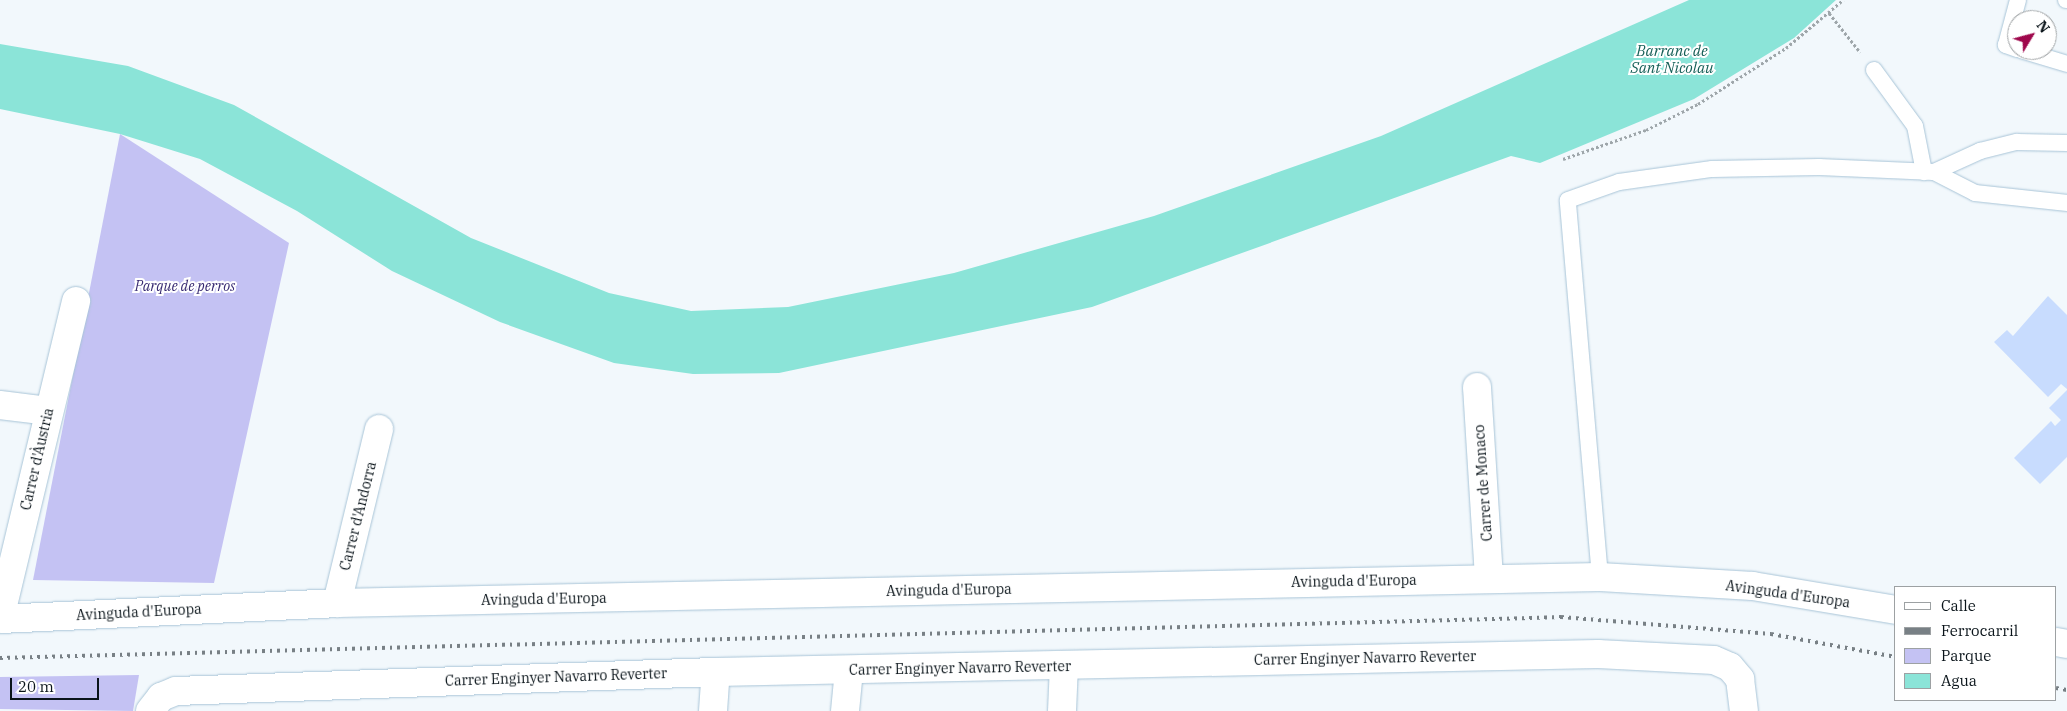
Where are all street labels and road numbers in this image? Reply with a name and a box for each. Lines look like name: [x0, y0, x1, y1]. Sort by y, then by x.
street label: Carrer d'Àustria: [17, 406, 57, 512]
street label: Carrer de Monaco: [1471, 424, 1495, 542]
street label: Carrer d'Andorra: [336, 460, 380, 572]
street label: Avinguda d'Europa: [1291, 572, 1417, 590]
street label: Avinguda d'Europa: [1725, 577, 1851, 611]
street label: Avinguda d'Europa: [886, 581, 1012, 599]
street label: Avinguda d'Europa: [481, 590, 607, 608]
street label: Avinguda d'Europa: [76, 600, 202, 624]
street label: Carrer Enginyer Navarro Reverter: [1254, 648, 1476, 668]
street label: Carrer Enginyer Navarro Reverter: [849, 658, 1071, 678]
street label: Carrer Enginyer Navarro Reverter: [445, 665, 667, 689]

